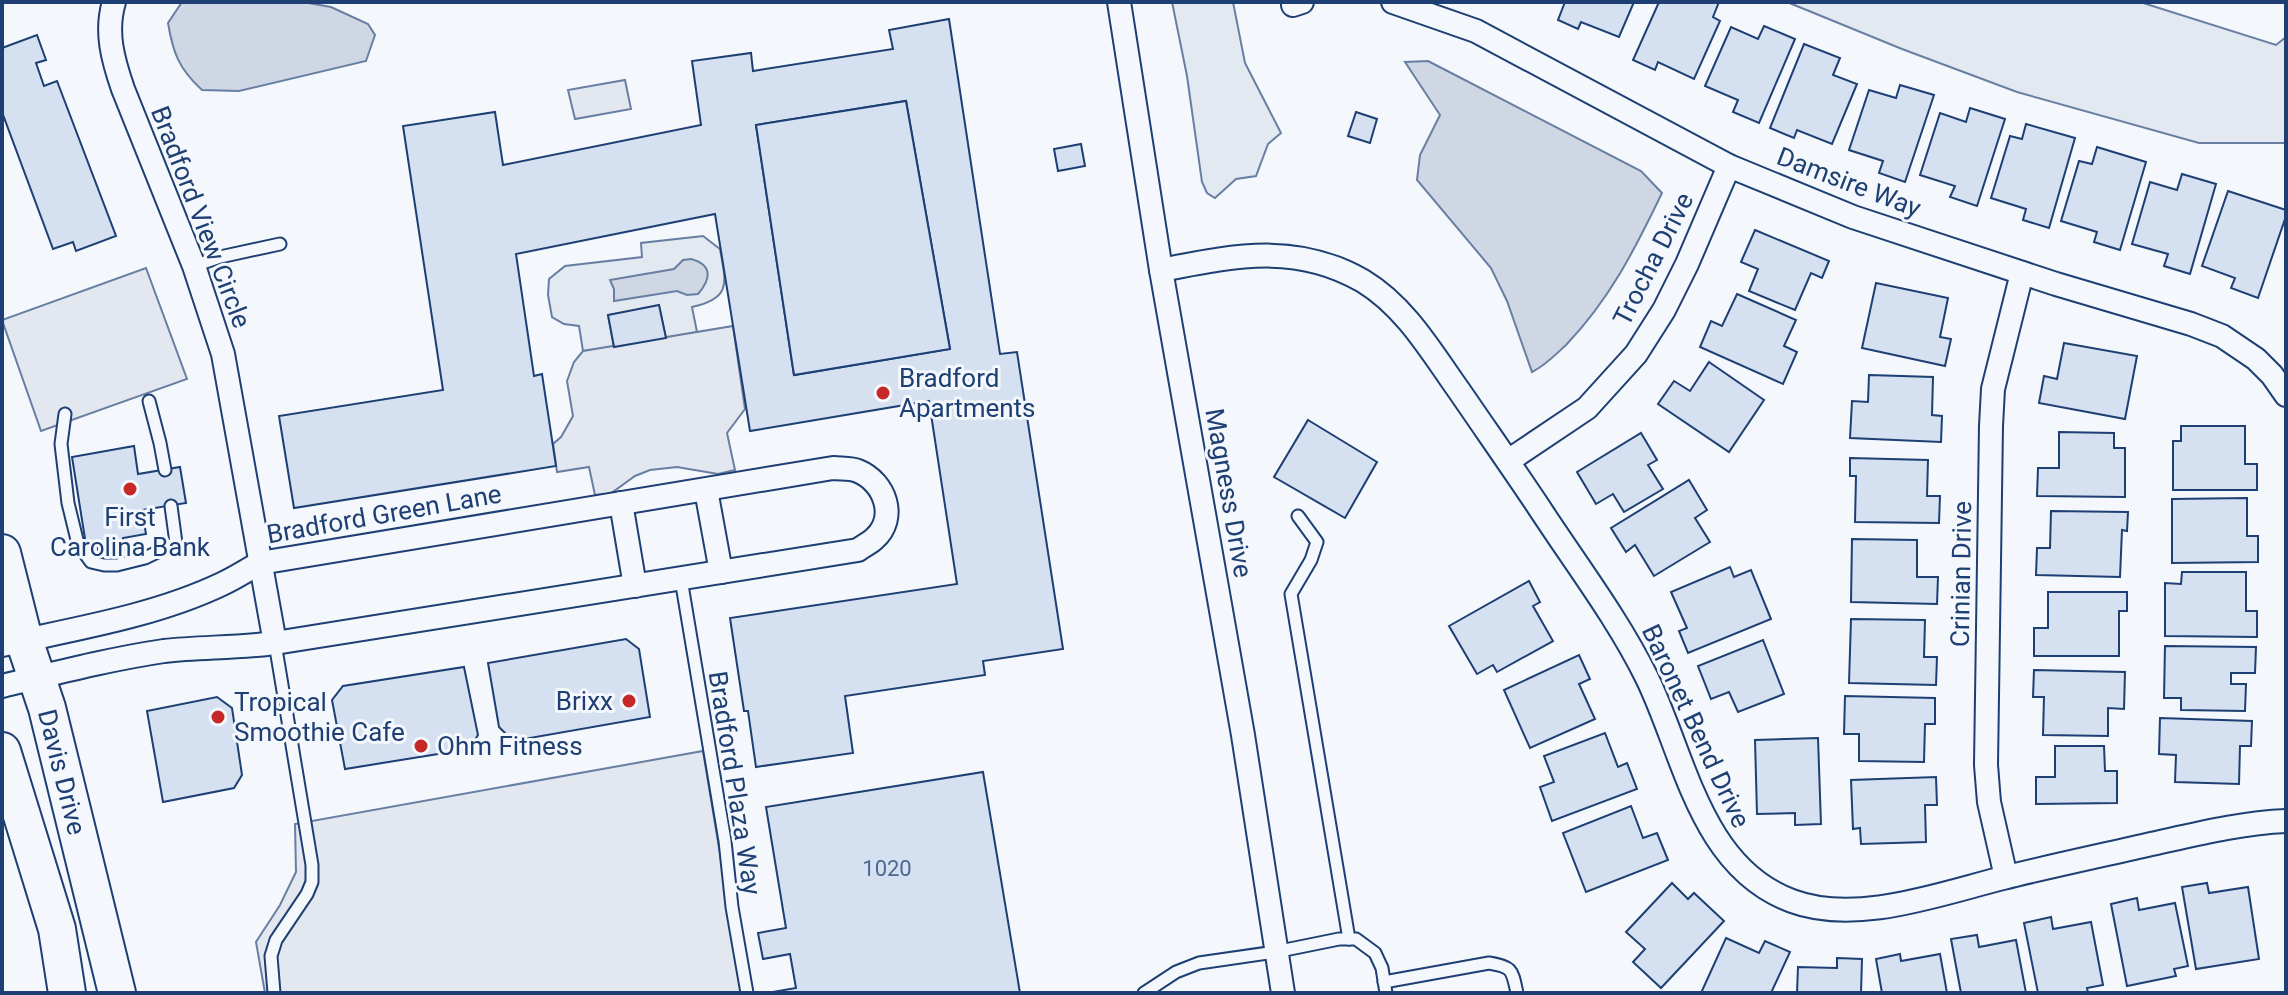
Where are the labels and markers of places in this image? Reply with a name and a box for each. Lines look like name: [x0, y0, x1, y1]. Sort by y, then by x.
place label: Bradford Apartments: [899, 363, 1036, 423]
marker: Bradford Apartments: [874, 384, 892, 402]
marker: First Carolina Bank: [121, 480, 139, 498]
place label: First Carolina Bank: [50, 502, 211, 562]
place label: Brixx: [556, 686, 613, 716]
place label: Tropical Smoothie Cafe: [234, 687, 405, 747]
marker: Brixx: [620, 692, 638, 710]
marker: Tropical Smoothie Cafe: [209, 708, 227, 726]
place label: Ohm Fitness: [437, 731, 583, 761]
marker: Ohm Fitness: [412, 737, 430, 755]

